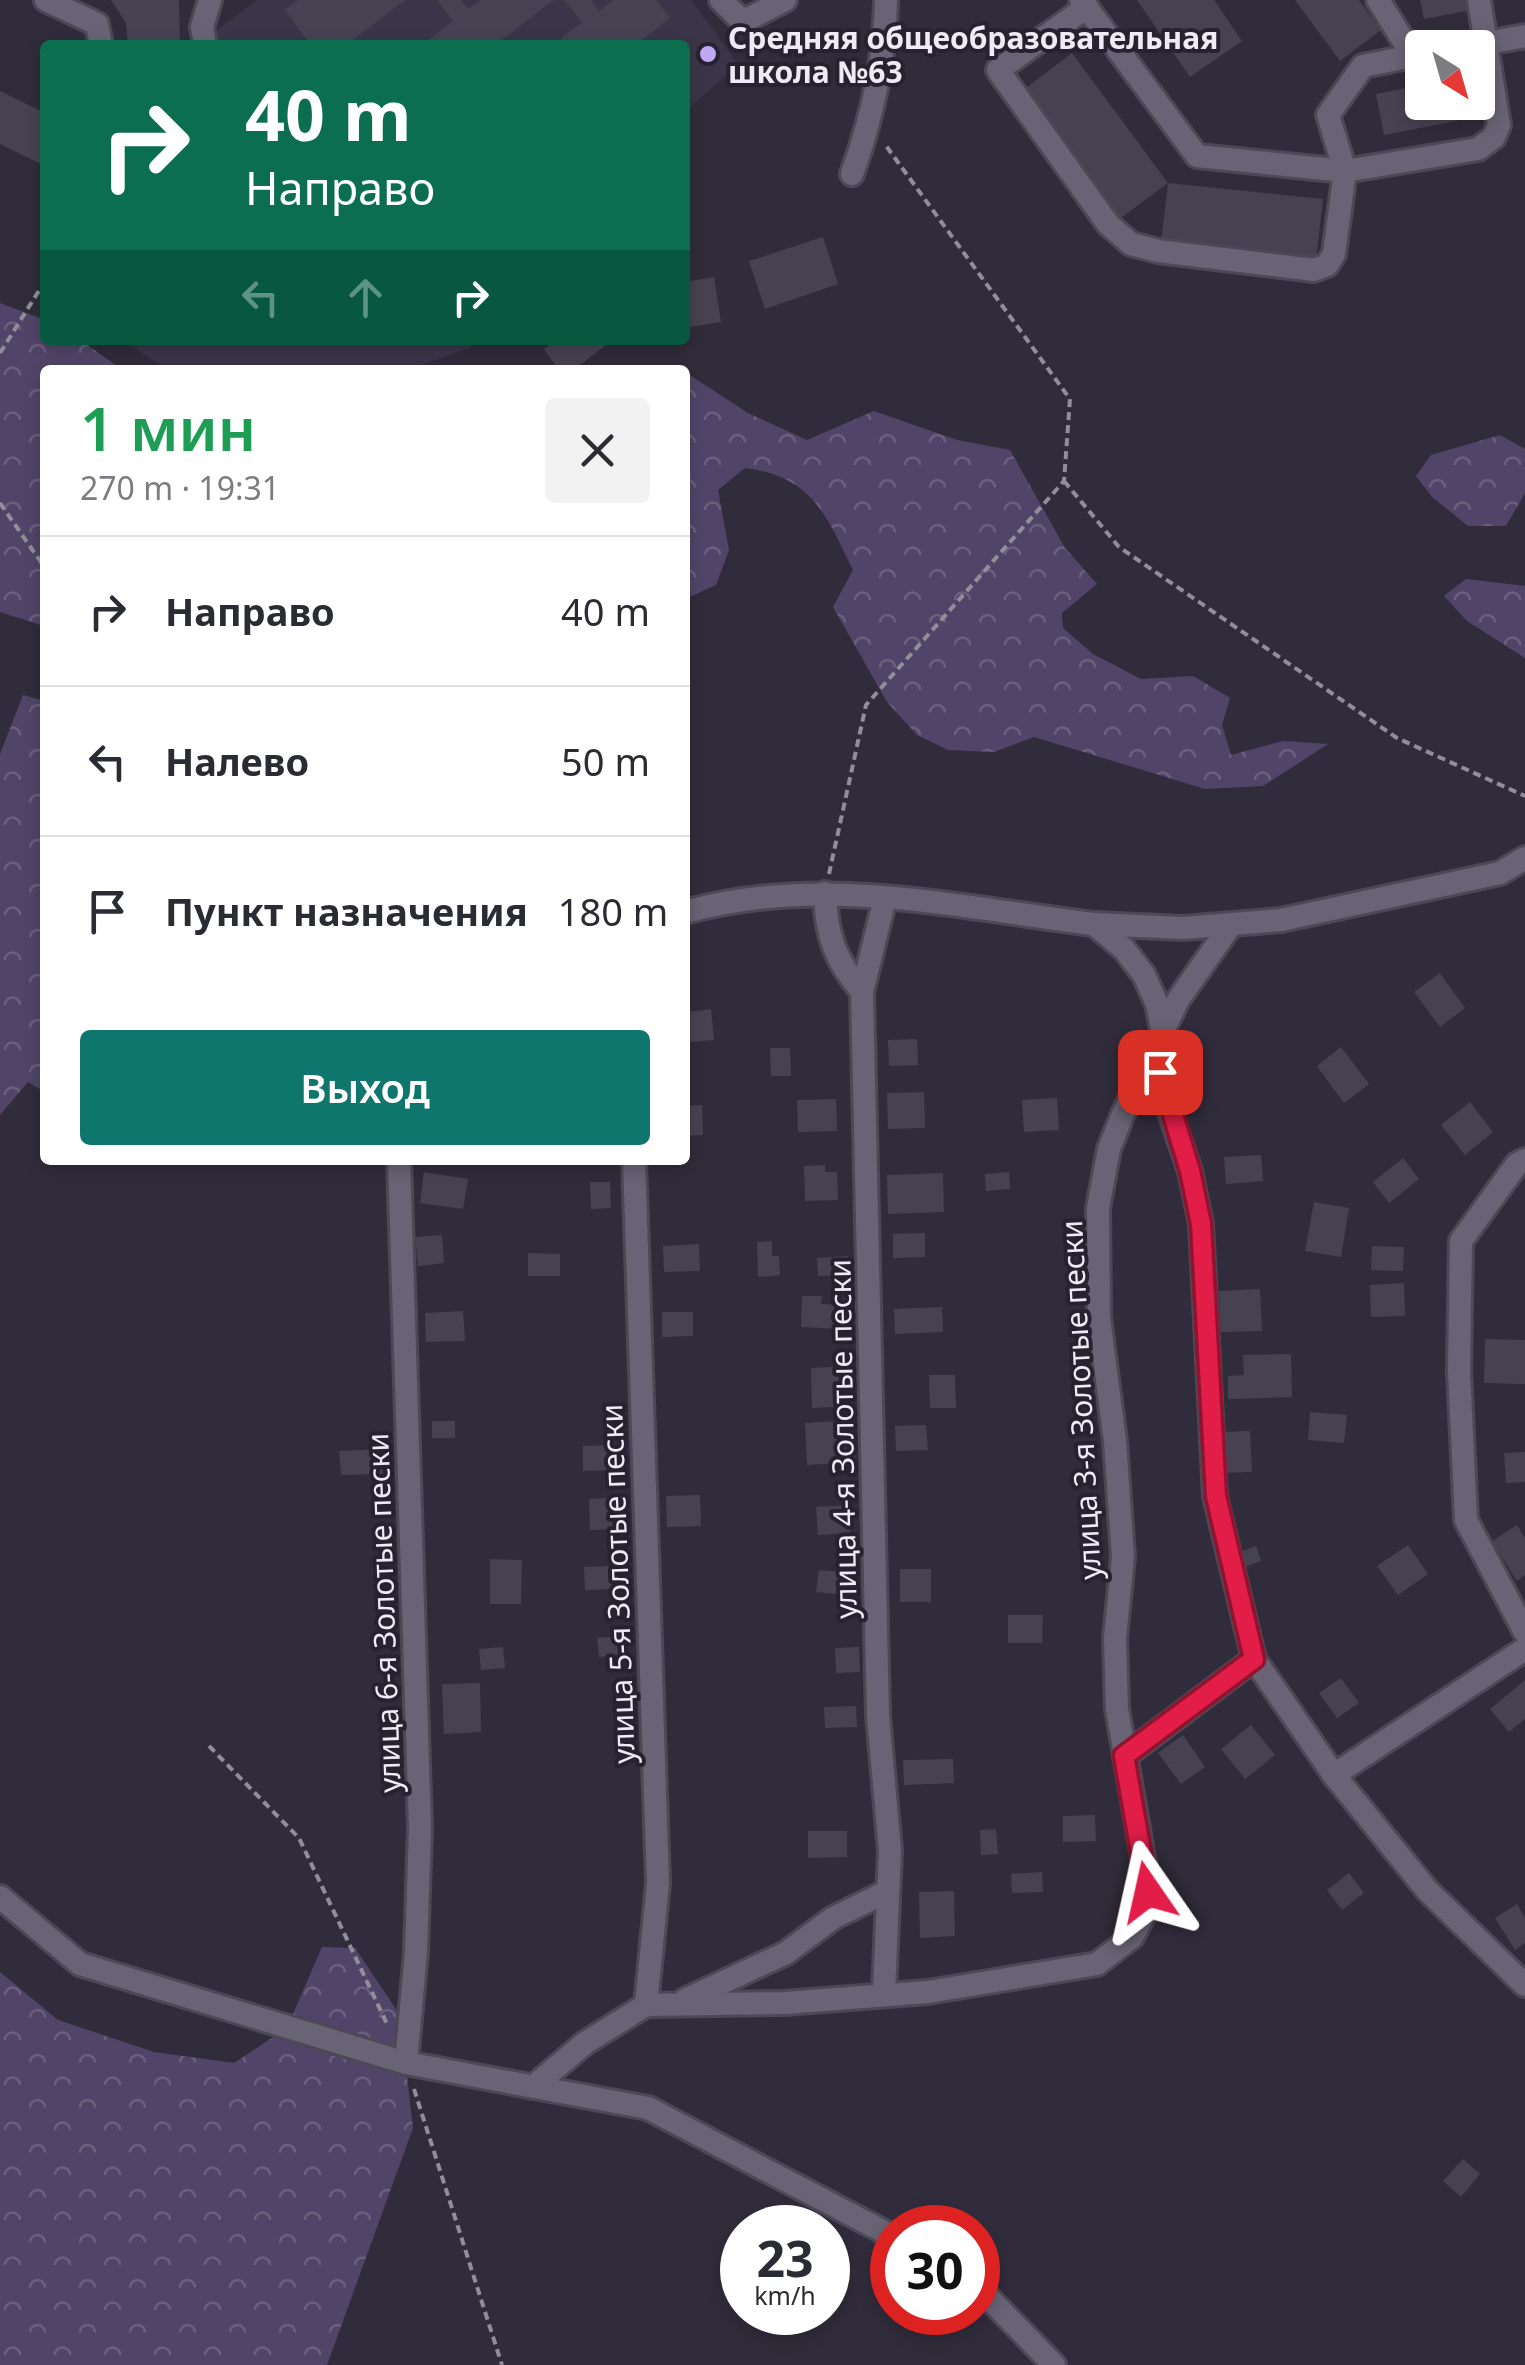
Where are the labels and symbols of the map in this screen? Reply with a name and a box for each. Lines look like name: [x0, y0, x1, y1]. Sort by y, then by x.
place label: Средняя общеобразовательная школа №63: [728, 17, 1218, 92]
north arrow: [1405, 30, 1495, 120]
marker: Средняя общеобразовательная школа №63: [697, 43, 719, 65]
pin: [1118, 1030, 1203, 1115]
street label: улица 3-я Золотые пески: [1050, 1219, 1110, 1581]
street label: улица 4-я Золотые пески: [818, 1259, 866, 1619]
street label: улица 5-я Золотые пески: [590, 1403, 644, 1765]
street label: улица 6-я Золотые пески: [356, 1432, 410, 1794]
position arrow: [1096, 1840, 1200, 1944]
speed limit sign: 30: [870, 2205, 1000, 2335]

